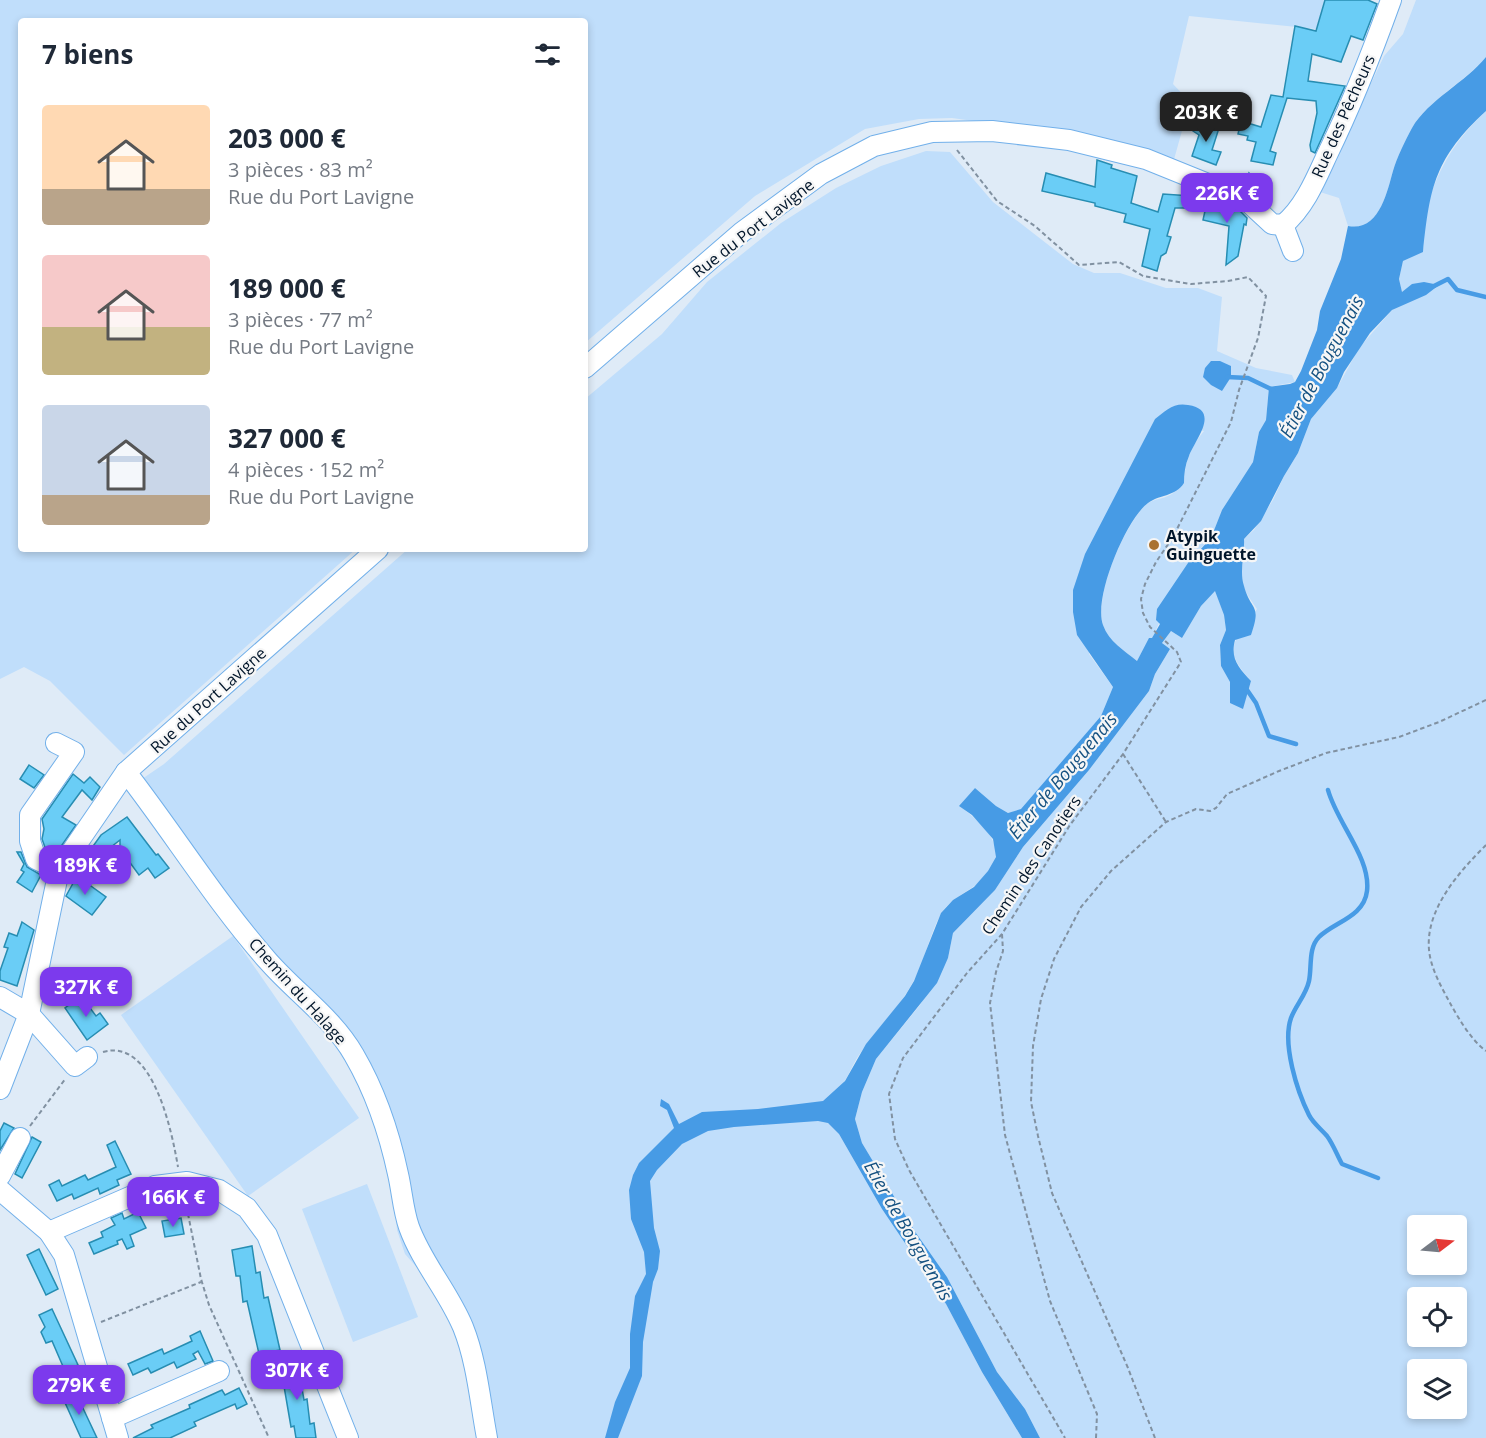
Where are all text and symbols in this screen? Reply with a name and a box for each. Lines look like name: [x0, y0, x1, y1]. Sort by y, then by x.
text: 7 biens: [42, 36, 133, 72]
icon: filters: [531, 38, 564, 71]
street label: Rue des Pêcheurs: [1306, 51, 1380, 181]
pin: 203K €: [1157, 92, 1255, 143]
text: 203K €: [1174, 98, 1238, 125]
text: 203 000 €: [228, 120, 346, 156]
icon: home: [90, 129, 162, 201]
text: 3 pièces · 83 m²: [228, 156, 373, 183]
street label: Rue du Port Lavigne: [688, 173, 818, 283]
pin: 226K €: [1178, 173, 1276, 224]
text: 226K €: [1195, 179, 1259, 206]
text: Rue du Port Lavigne: [228, 183, 414, 210]
text: 189 000 €: [228, 270, 346, 306]
icon: home: [90, 279, 162, 351]
water label: Étier de Bouguenais: [1274, 291, 1369, 442]
text: 3 pièces · 77 m²: [228, 306, 373, 333]
text: Rue du Port Lavigne: [228, 333, 414, 360]
text: 327 000 €: [228, 420, 346, 456]
icon: home: [90, 429, 162, 501]
text: 4 pièces · 152 m²: [228, 456, 384, 483]
text: Rue du Port Lavigne: [228, 483, 414, 510]
place label: Atypik Guinguette: [1166, 525, 1256, 565]
marker: Atypik Guinguette: [1147, 538, 1161, 552]
street label: Rue du Port Lavigne: [145, 642, 271, 758]
water label: Étier de Bouguenais: [1002, 707, 1122, 843]
street label: Chemin des Canotiers: [976, 791, 1086, 939]
pin: 189K €: [36, 845, 134, 896]
text: 189K €: [53, 851, 117, 878]
street label: Chemin du Halage: [244, 933, 352, 1049]
pin: 327K €: [37, 967, 135, 1018]
text: 327K €: [54, 973, 118, 1000]
water label: Étier de Bouguenais: [859, 1156, 959, 1305]
pin: 166K €: [124, 1177, 222, 1228]
text: 166K €: [141, 1183, 205, 1210]
north arrow: [1407, 1215, 1467, 1275]
map controls: [1407, 1215, 1467, 1419]
button: locate: [1407, 1287, 1467, 1347]
pin: 307K €: [248, 1350, 346, 1401]
text: 307K €: [265, 1356, 329, 1383]
button: layers: [1407, 1359, 1467, 1419]
pin: 279K €: [30, 1365, 128, 1416]
text: 279K €: [47, 1371, 111, 1398]

